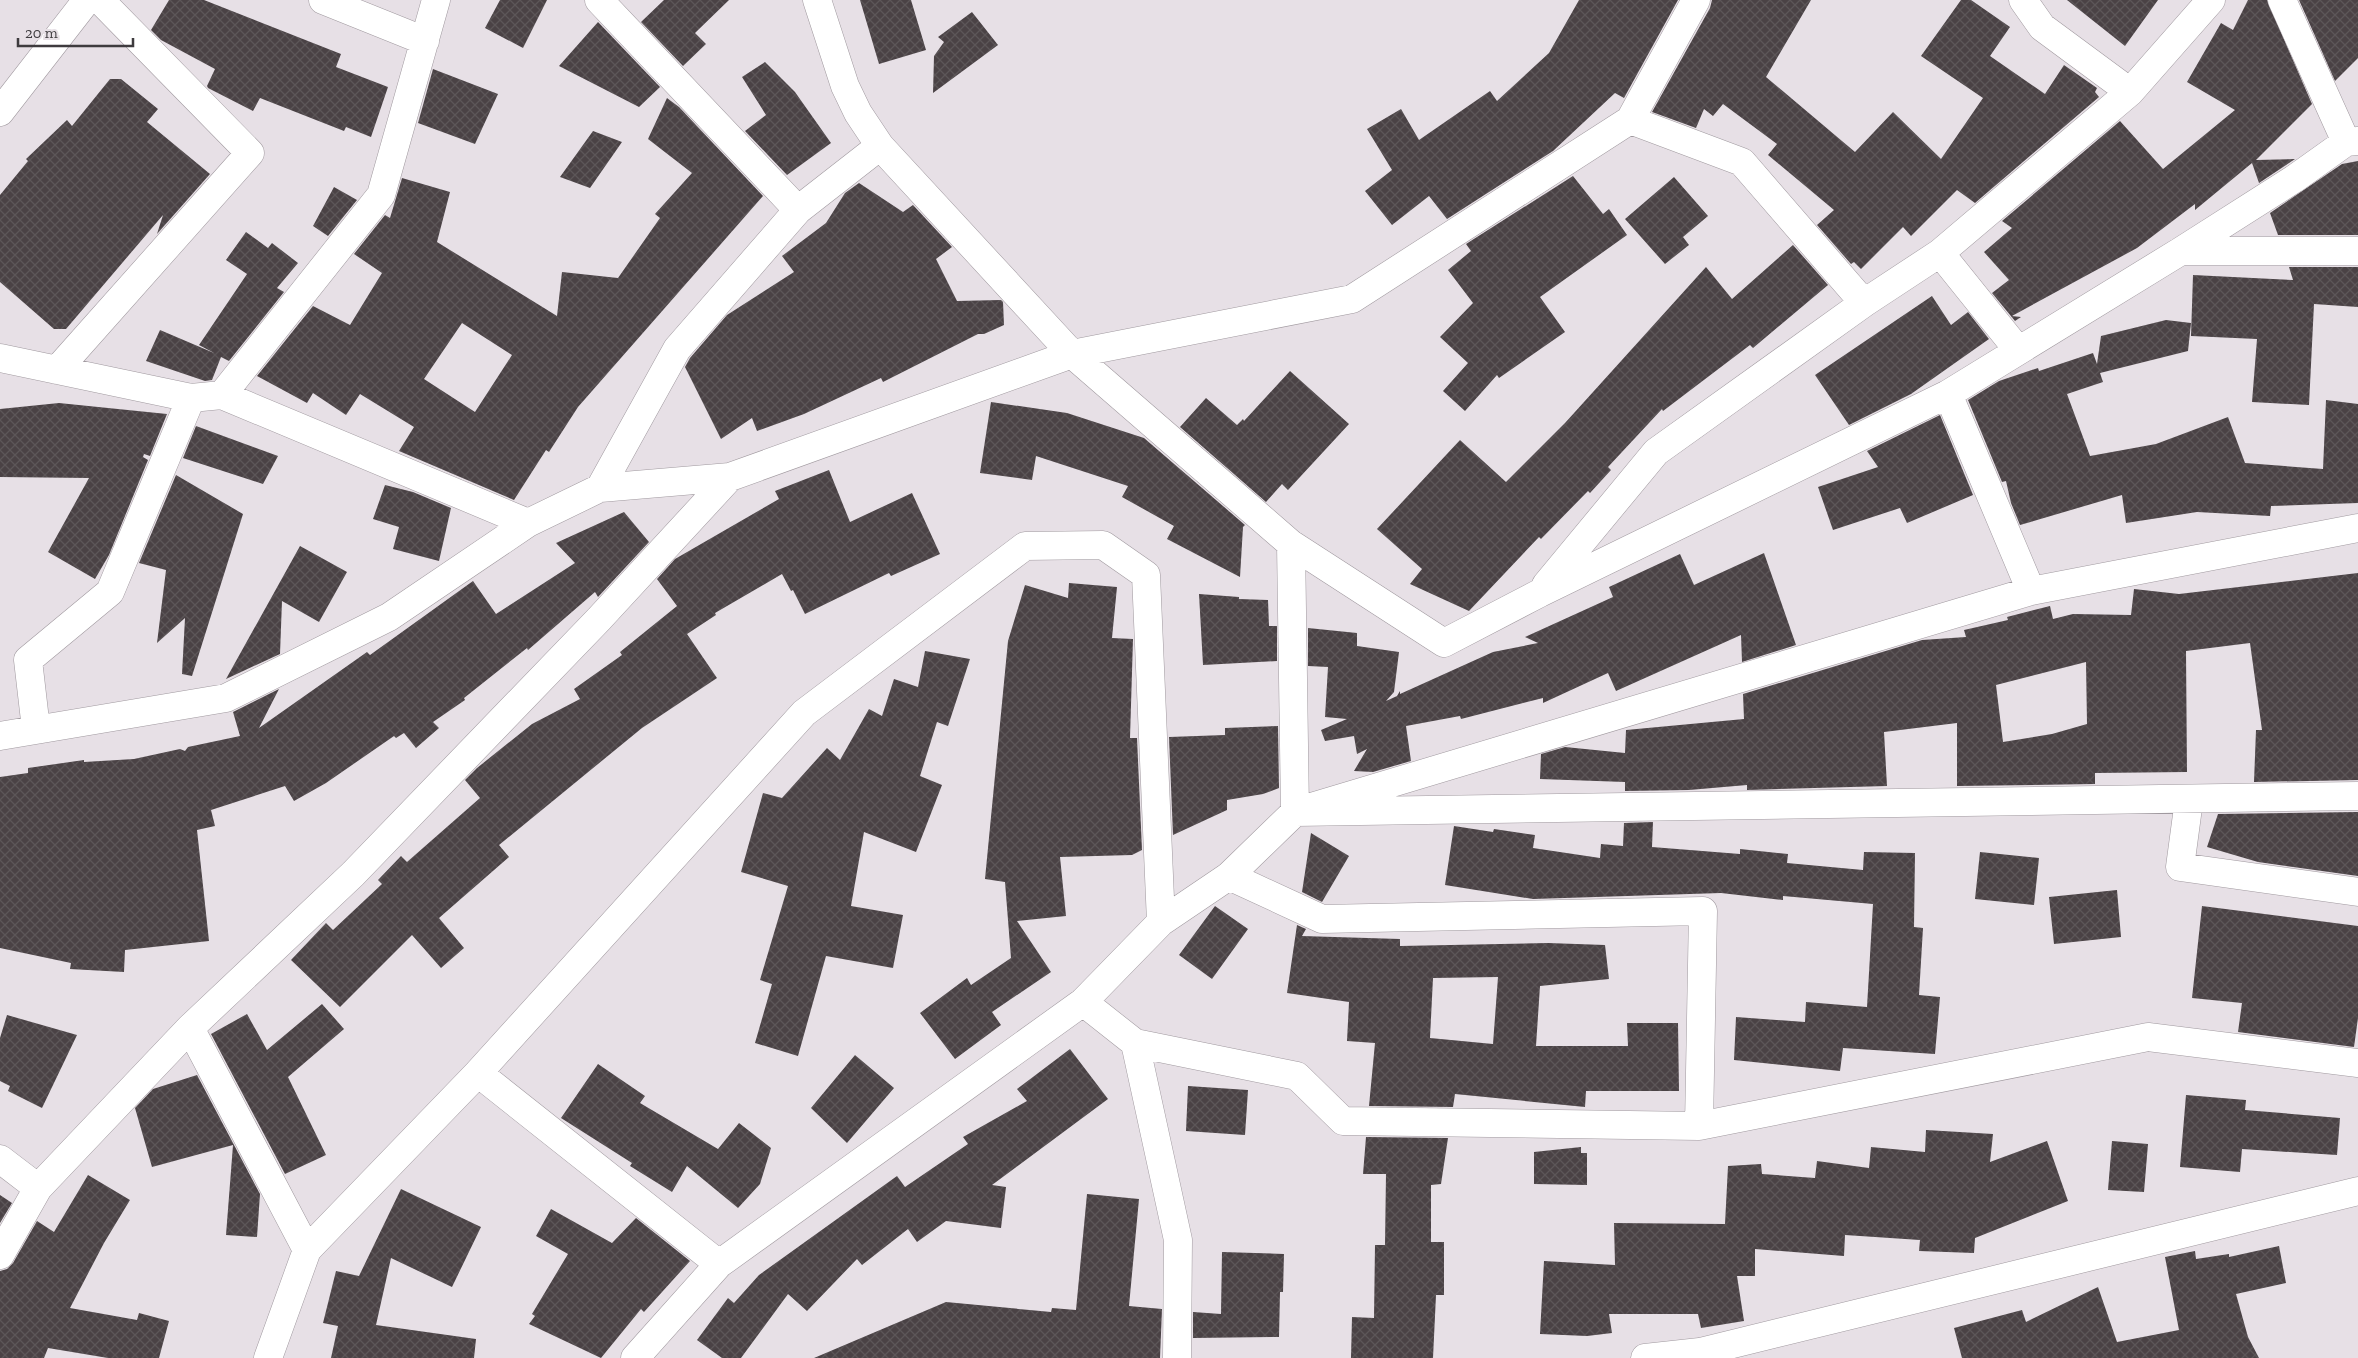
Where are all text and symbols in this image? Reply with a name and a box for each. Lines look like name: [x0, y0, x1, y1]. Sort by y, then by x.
scale bar: [18, 15, 132, 47]
text: 20 m: [25, 24, 58, 42]

